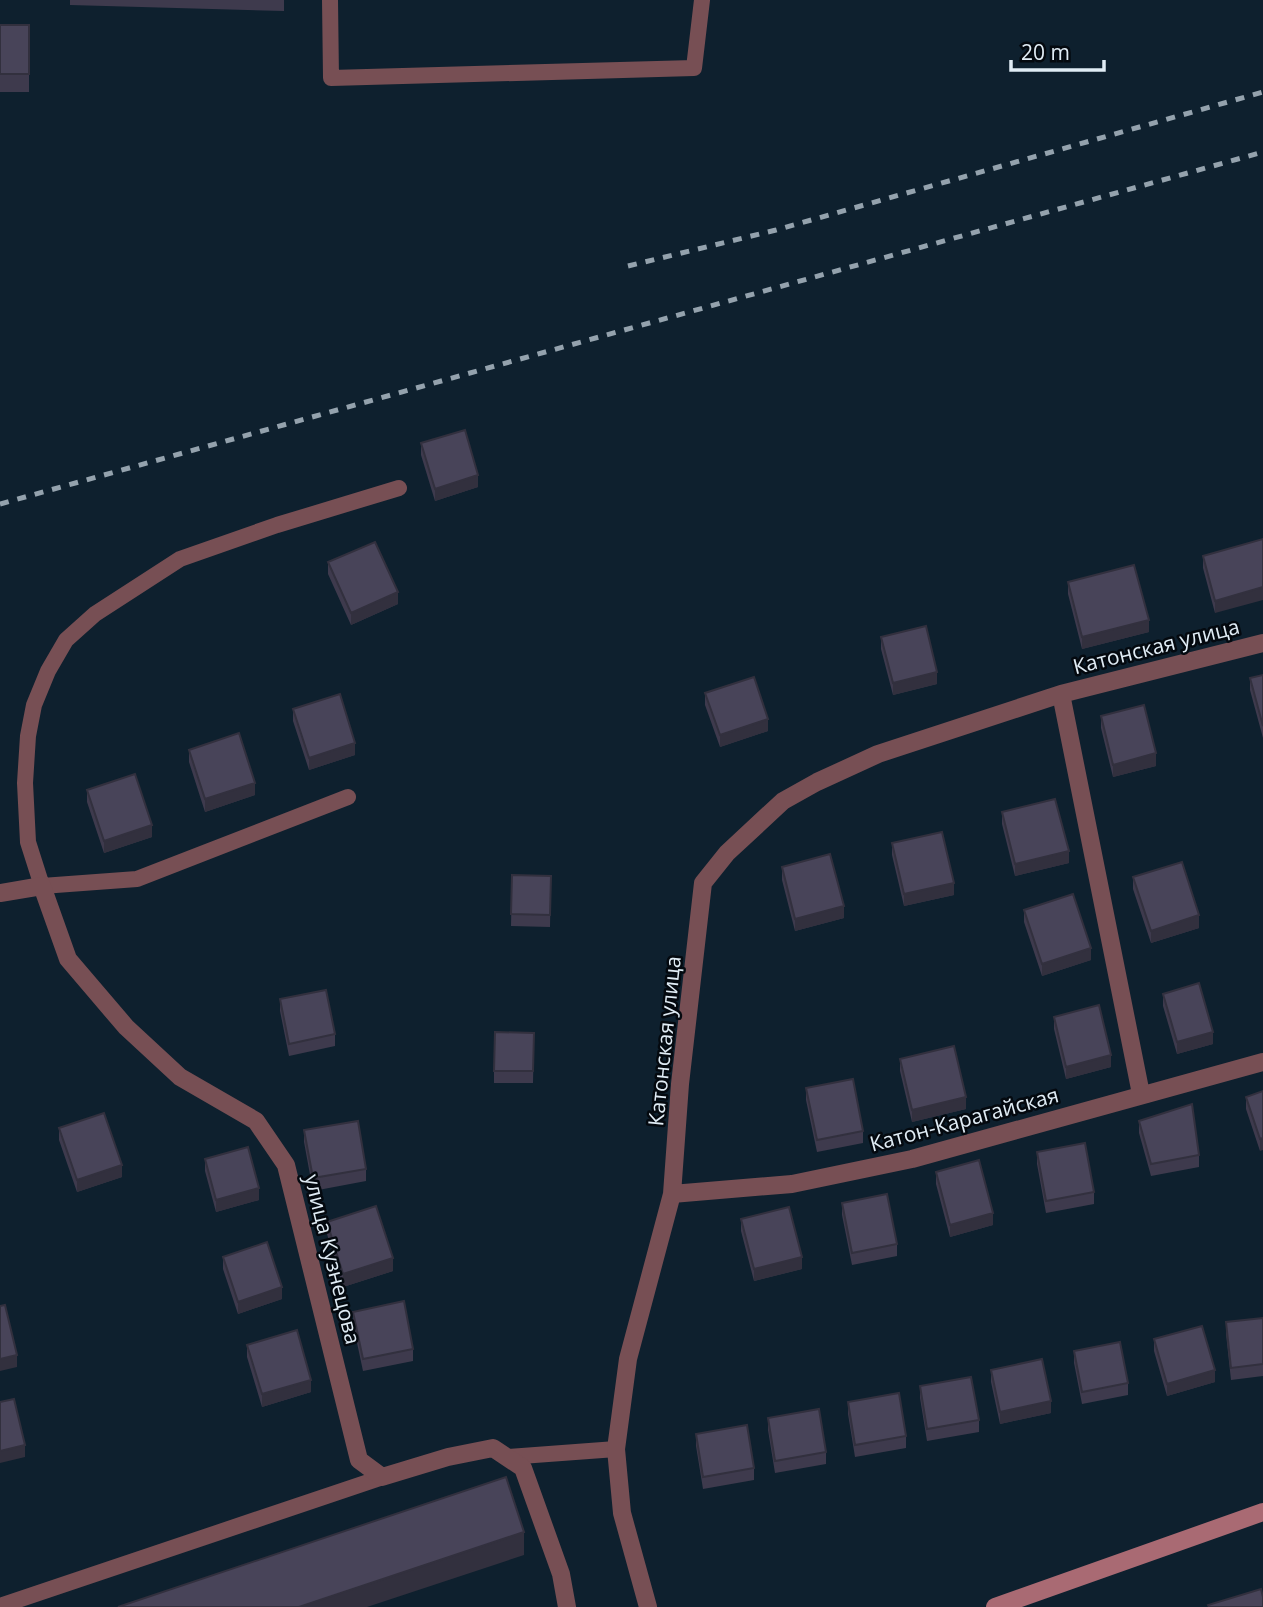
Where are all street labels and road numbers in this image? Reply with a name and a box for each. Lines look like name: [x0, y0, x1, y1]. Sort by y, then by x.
street label: Катонская улица: [1070, 612, 1242, 680]
street label: Катонская улица: [641, 955, 687, 1127]
street label: Катон-Карагайская: [867, 1080, 1061, 1158]
street label: улица Кузнецова: [298, 1171, 368, 1347]

